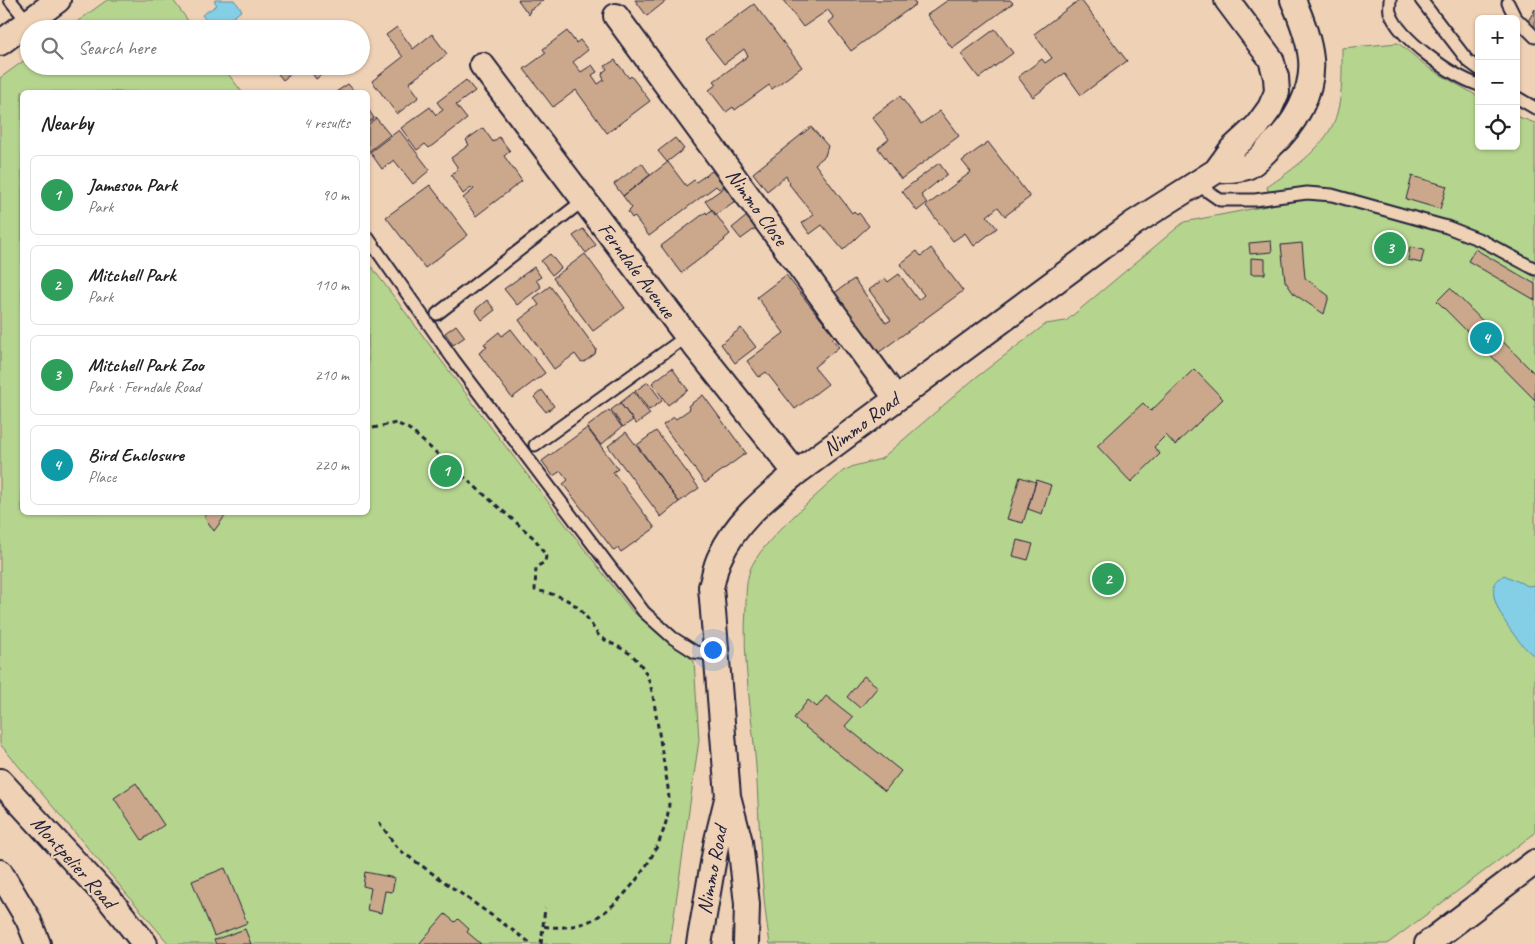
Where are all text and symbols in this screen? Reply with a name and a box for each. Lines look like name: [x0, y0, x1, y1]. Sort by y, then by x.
map controls: [1475, 15, 1520, 150]
button: +: [1475, 15, 1520, 60]
search box: [20, 20, 370, 75]
icon: search: [38, 34, 66, 62]
text: Search here: [78, 36, 155, 60]
button: −: [1475, 60, 1520, 105]
button: locate: [1475, 105, 1520, 150]
text: Nearby: [40, 110, 93, 136]
text: 4 results: [303, 113, 350, 133]
street label: Nimmo Close: [720, 163, 795, 252]
text: Jameson Park: [88, 173, 177, 197]
text: 1: [53, 185, 61, 205]
text: 90 m: [322, 185, 349, 205]
text: Park: [88, 197, 113, 217]
street label: Ferndale Avenue: [592, 217, 682, 324]
pin: 3: [1374, 229, 1406, 267]
text: Mitchell Park: [88, 263, 175, 287]
text: 2: [53, 275, 61, 295]
text: 110 m: [315, 275, 349, 295]
text: Park: [88, 287, 113, 307]
pin: 4: [1470, 319, 1502, 357]
text: Mitchell Park Zoo: [88, 353, 204, 377]
text: 3: [53, 365, 61, 385]
text: 210 m: [315, 365, 349, 385]
text: Park · Ferndale Road: [88, 377, 201, 397]
street label: Nimmo Road: [817, 385, 907, 461]
text: Bird Enclosure: [88, 443, 184, 467]
pin: 1: [430, 452, 462, 490]
text: 4: [53, 455, 61, 475]
text: 220 m: [315, 455, 349, 475]
text: Place: [88, 467, 116, 487]
pin: 2: [1092, 560, 1124, 598]
your location: [700, 637, 726, 663]
street label: Montpelier Road: [26, 810, 124, 916]
street label: Nimmo Road: [691, 821, 734, 916]

